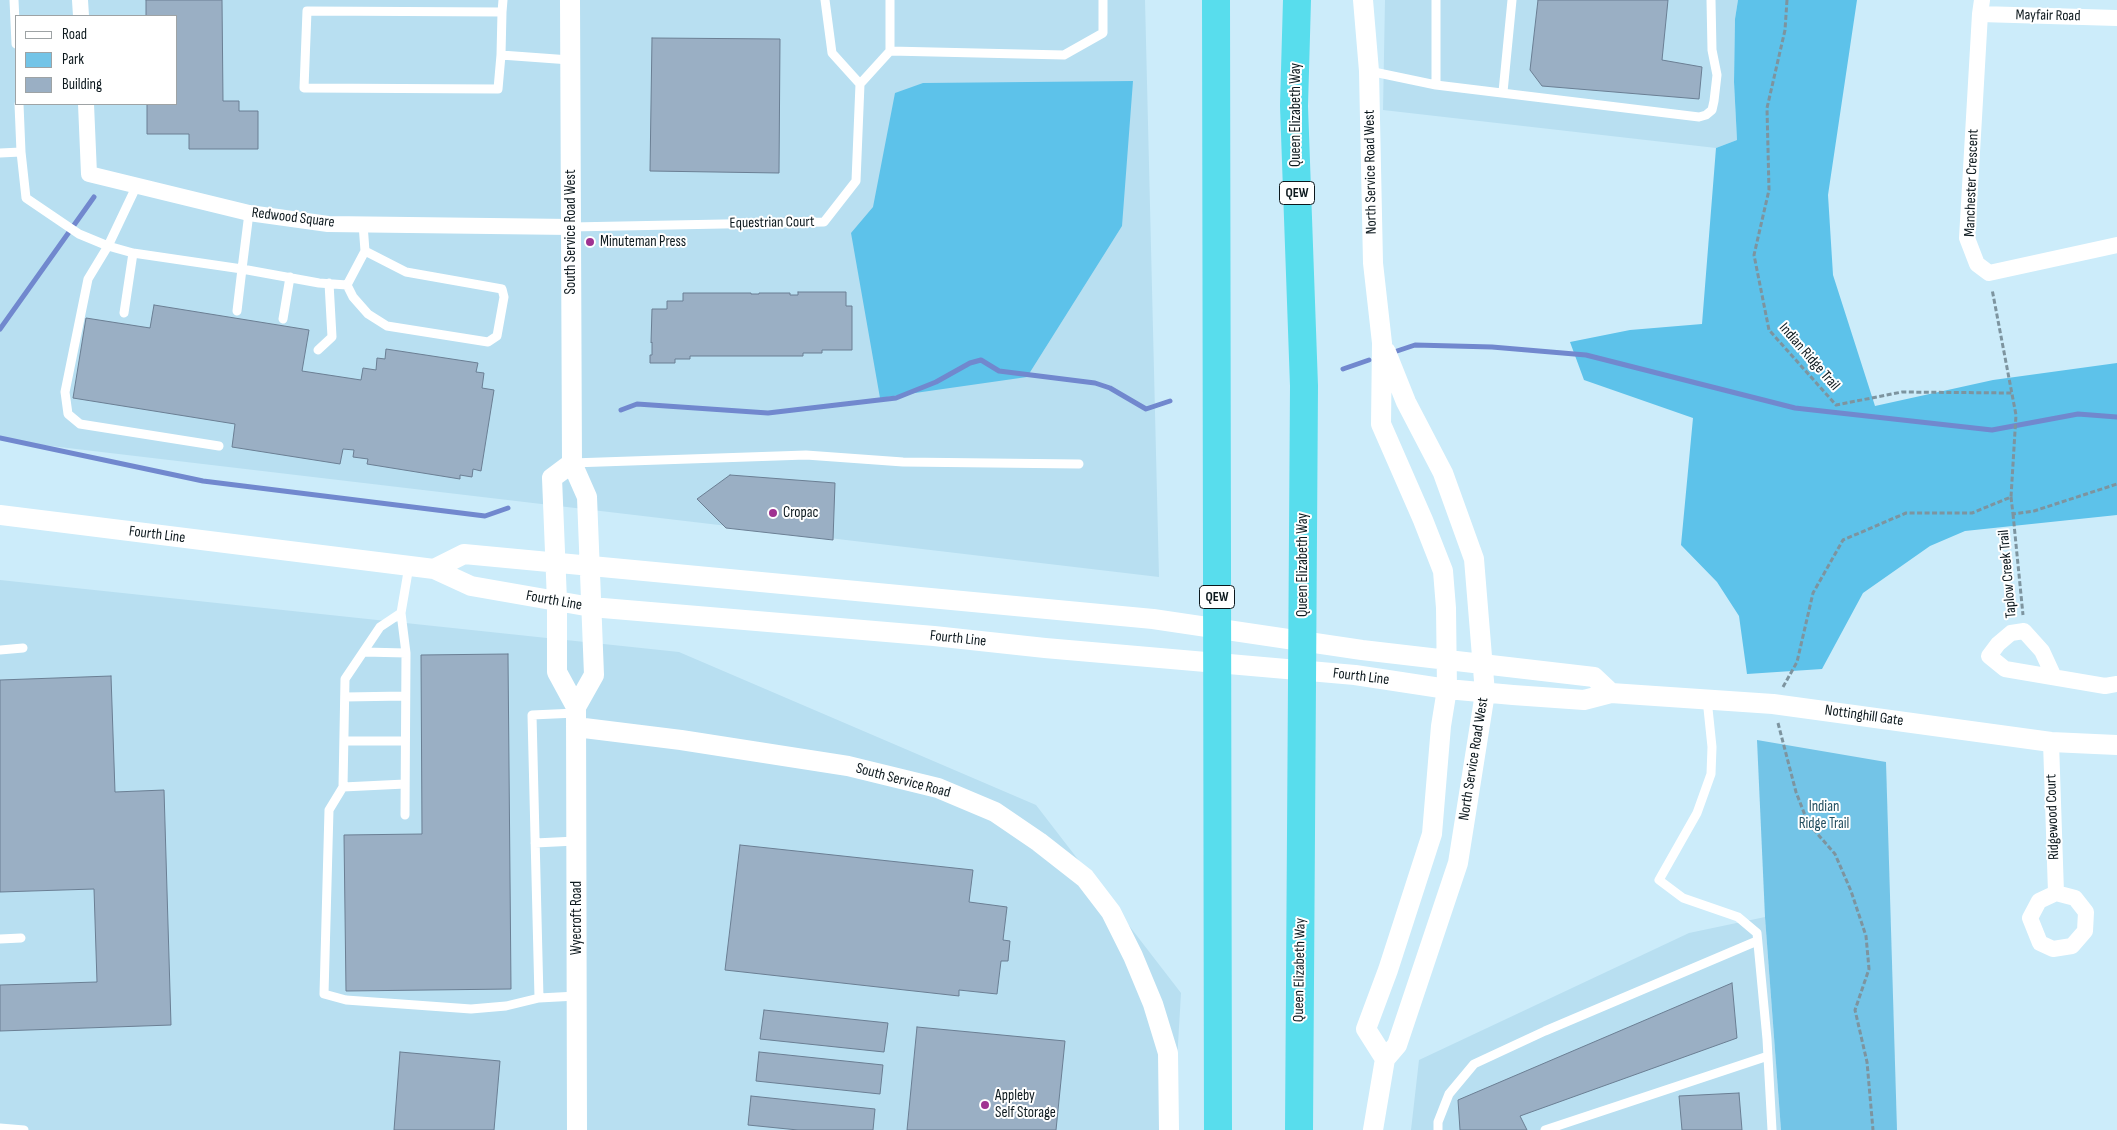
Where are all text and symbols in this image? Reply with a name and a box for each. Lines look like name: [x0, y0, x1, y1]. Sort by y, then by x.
street label: Mayfair Road: [2015, 6, 2081, 26]
legend: [15, 15, 178, 105]
text: Road: [62, 25, 87, 44]
text: Park: [62, 50, 84, 69]
street label: Queen Elizabeth Way: [1287, 63, 1305, 167]
text: Building: [62, 75, 102, 94]
street label: North Service Road West: [1361, 110, 1381, 234]
street label: Manchester Crescent: [1961, 129, 1983, 237]
street label: South Service Road West: [562, 170, 580, 294]
road number: QEW: [1280, 182, 1314, 204]
street label: Redwood Square: [251, 204, 335, 232]
street label: Equestrian Court: [729, 213, 815, 233]
place label: Minuteman Press: [600, 233, 686, 251]
marker: Minuteman Press: [584, 236, 596, 248]
street label: Indian Ridge Trail: [1775, 319, 1843, 395]
place label: Cropac: [783, 504, 818, 522]
marker: Cropac: [767, 507, 779, 519]
street label: Queen Elizabeth Way: [1294, 513, 1312, 617]
street label: Fourth Line: [128, 523, 186, 547]
street label: Taplow Creek Trail: [1995, 529, 2021, 619]
road number: QEW: [1200, 586, 1234, 608]
street label: Fourth Line: [525, 587, 583, 615]
street label: Fourth Line: [929, 627, 987, 651]
street label: Fourth Line: [1332, 665, 1390, 689]
street label: North Service Road West: [1455, 696, 1493, 822]
street label: Nottinghill Gate: [1824, 702, 1904, 730]
street label: South Service Road: [854, 760, 952, 802]
street label: Ridgewood Court: [2043, 774, 2063, 860]
park label: Indian Ridge Trail: [1799, 798, 1849, 833]
street label: Wyecroft Road: [568, 881, 586, 955]
street label: Queen Elizabeth Way: [1290, 918, 1310, 1022]
place label: Appleby Self Storage: [995, 1087, 1056, 1122]
marker: Appleby Self Storage: [979, 1099, 991, 1111]

